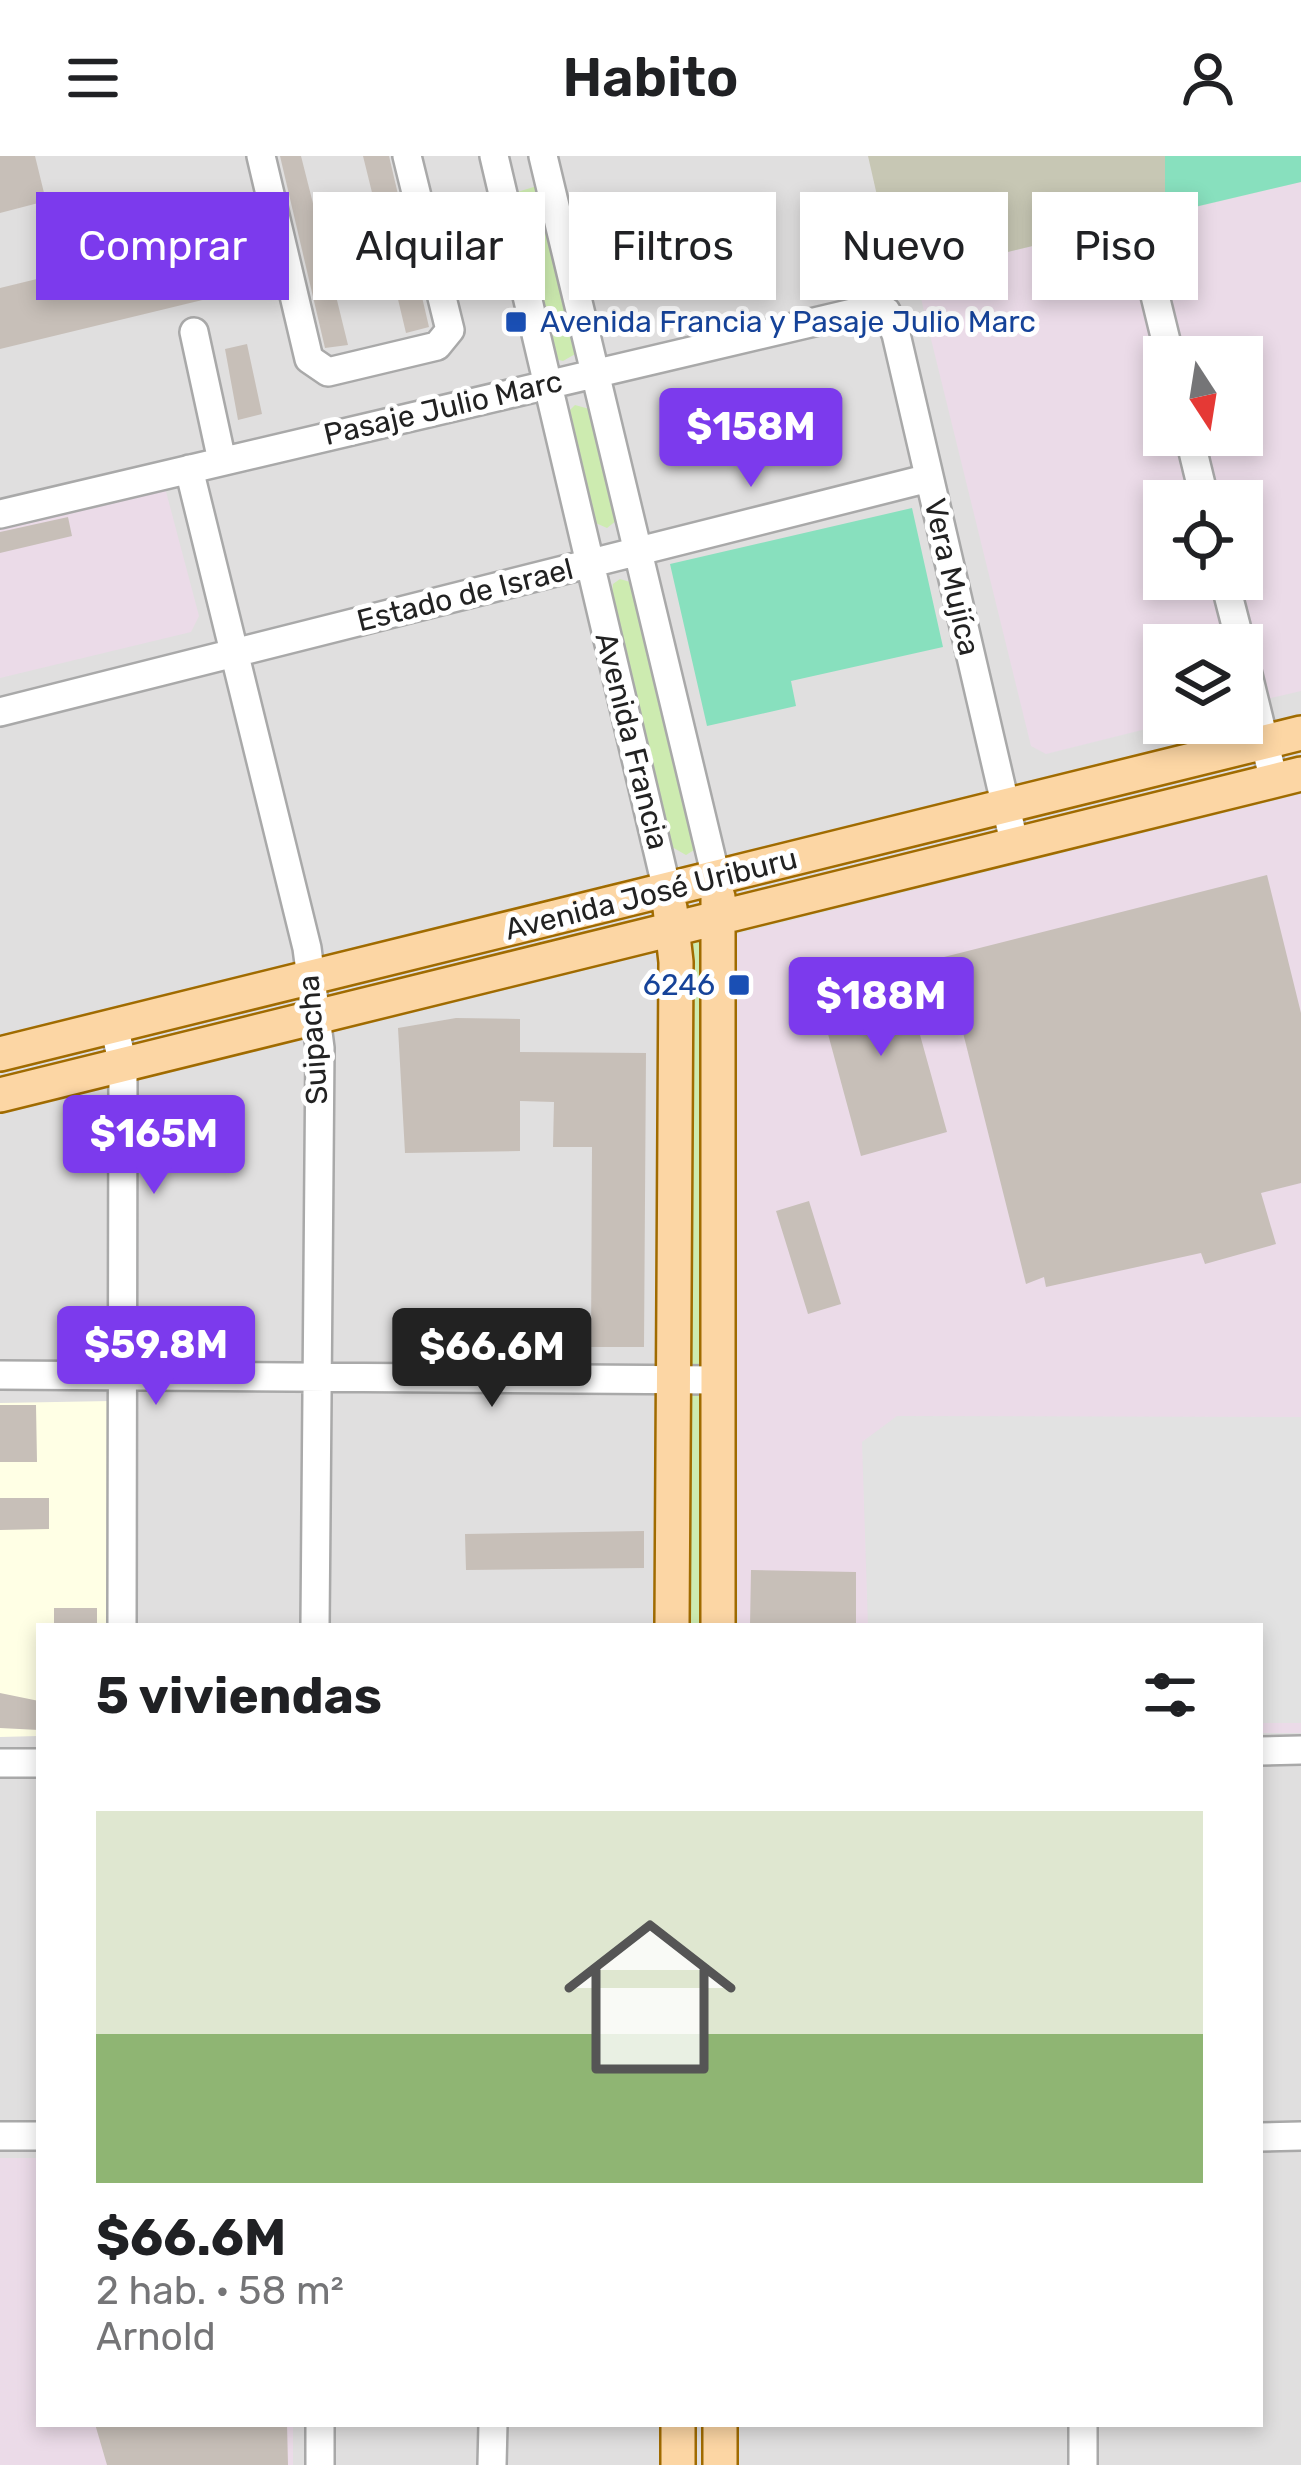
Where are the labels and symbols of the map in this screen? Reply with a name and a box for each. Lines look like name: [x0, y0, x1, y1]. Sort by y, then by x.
place label: Avenida Francia y Pasaje Julio Marc: [540, 304, 1036, 340]
marker: Avenida Francia y Pasaje Julio Marc: [503, 309, 529, 335]
north arrow: [1143, 336, 1263, 456]
street label: Pasaje Julio Marc: [320, 363, 566, 453]
pin: $158M: [667, 388, 835, 490]
street label: Vera Mujíca: [916, 495, 988, 659]
street label: Estado de Israel: [353, 551, 577, 639]
street label: Avenida Francia: [588, 629, 676, 853]
street label: Avenida José Uriburu: [501, 840, 801, 948]
pin: $188M: [797, 957, 965, 1059]
place label: 6246: [643, 967, 715, 1003]
marker: 6246: [726, 972, 752, 998]
street label: Suipacha: [291, 974, 335, 1106]
pin: $165M: [70, 1095, 238, 1197]
pin: $59.8M: [58, 1306, 254, 1408]
pin: $66.6M: [394, 1308, 590, 1410]

